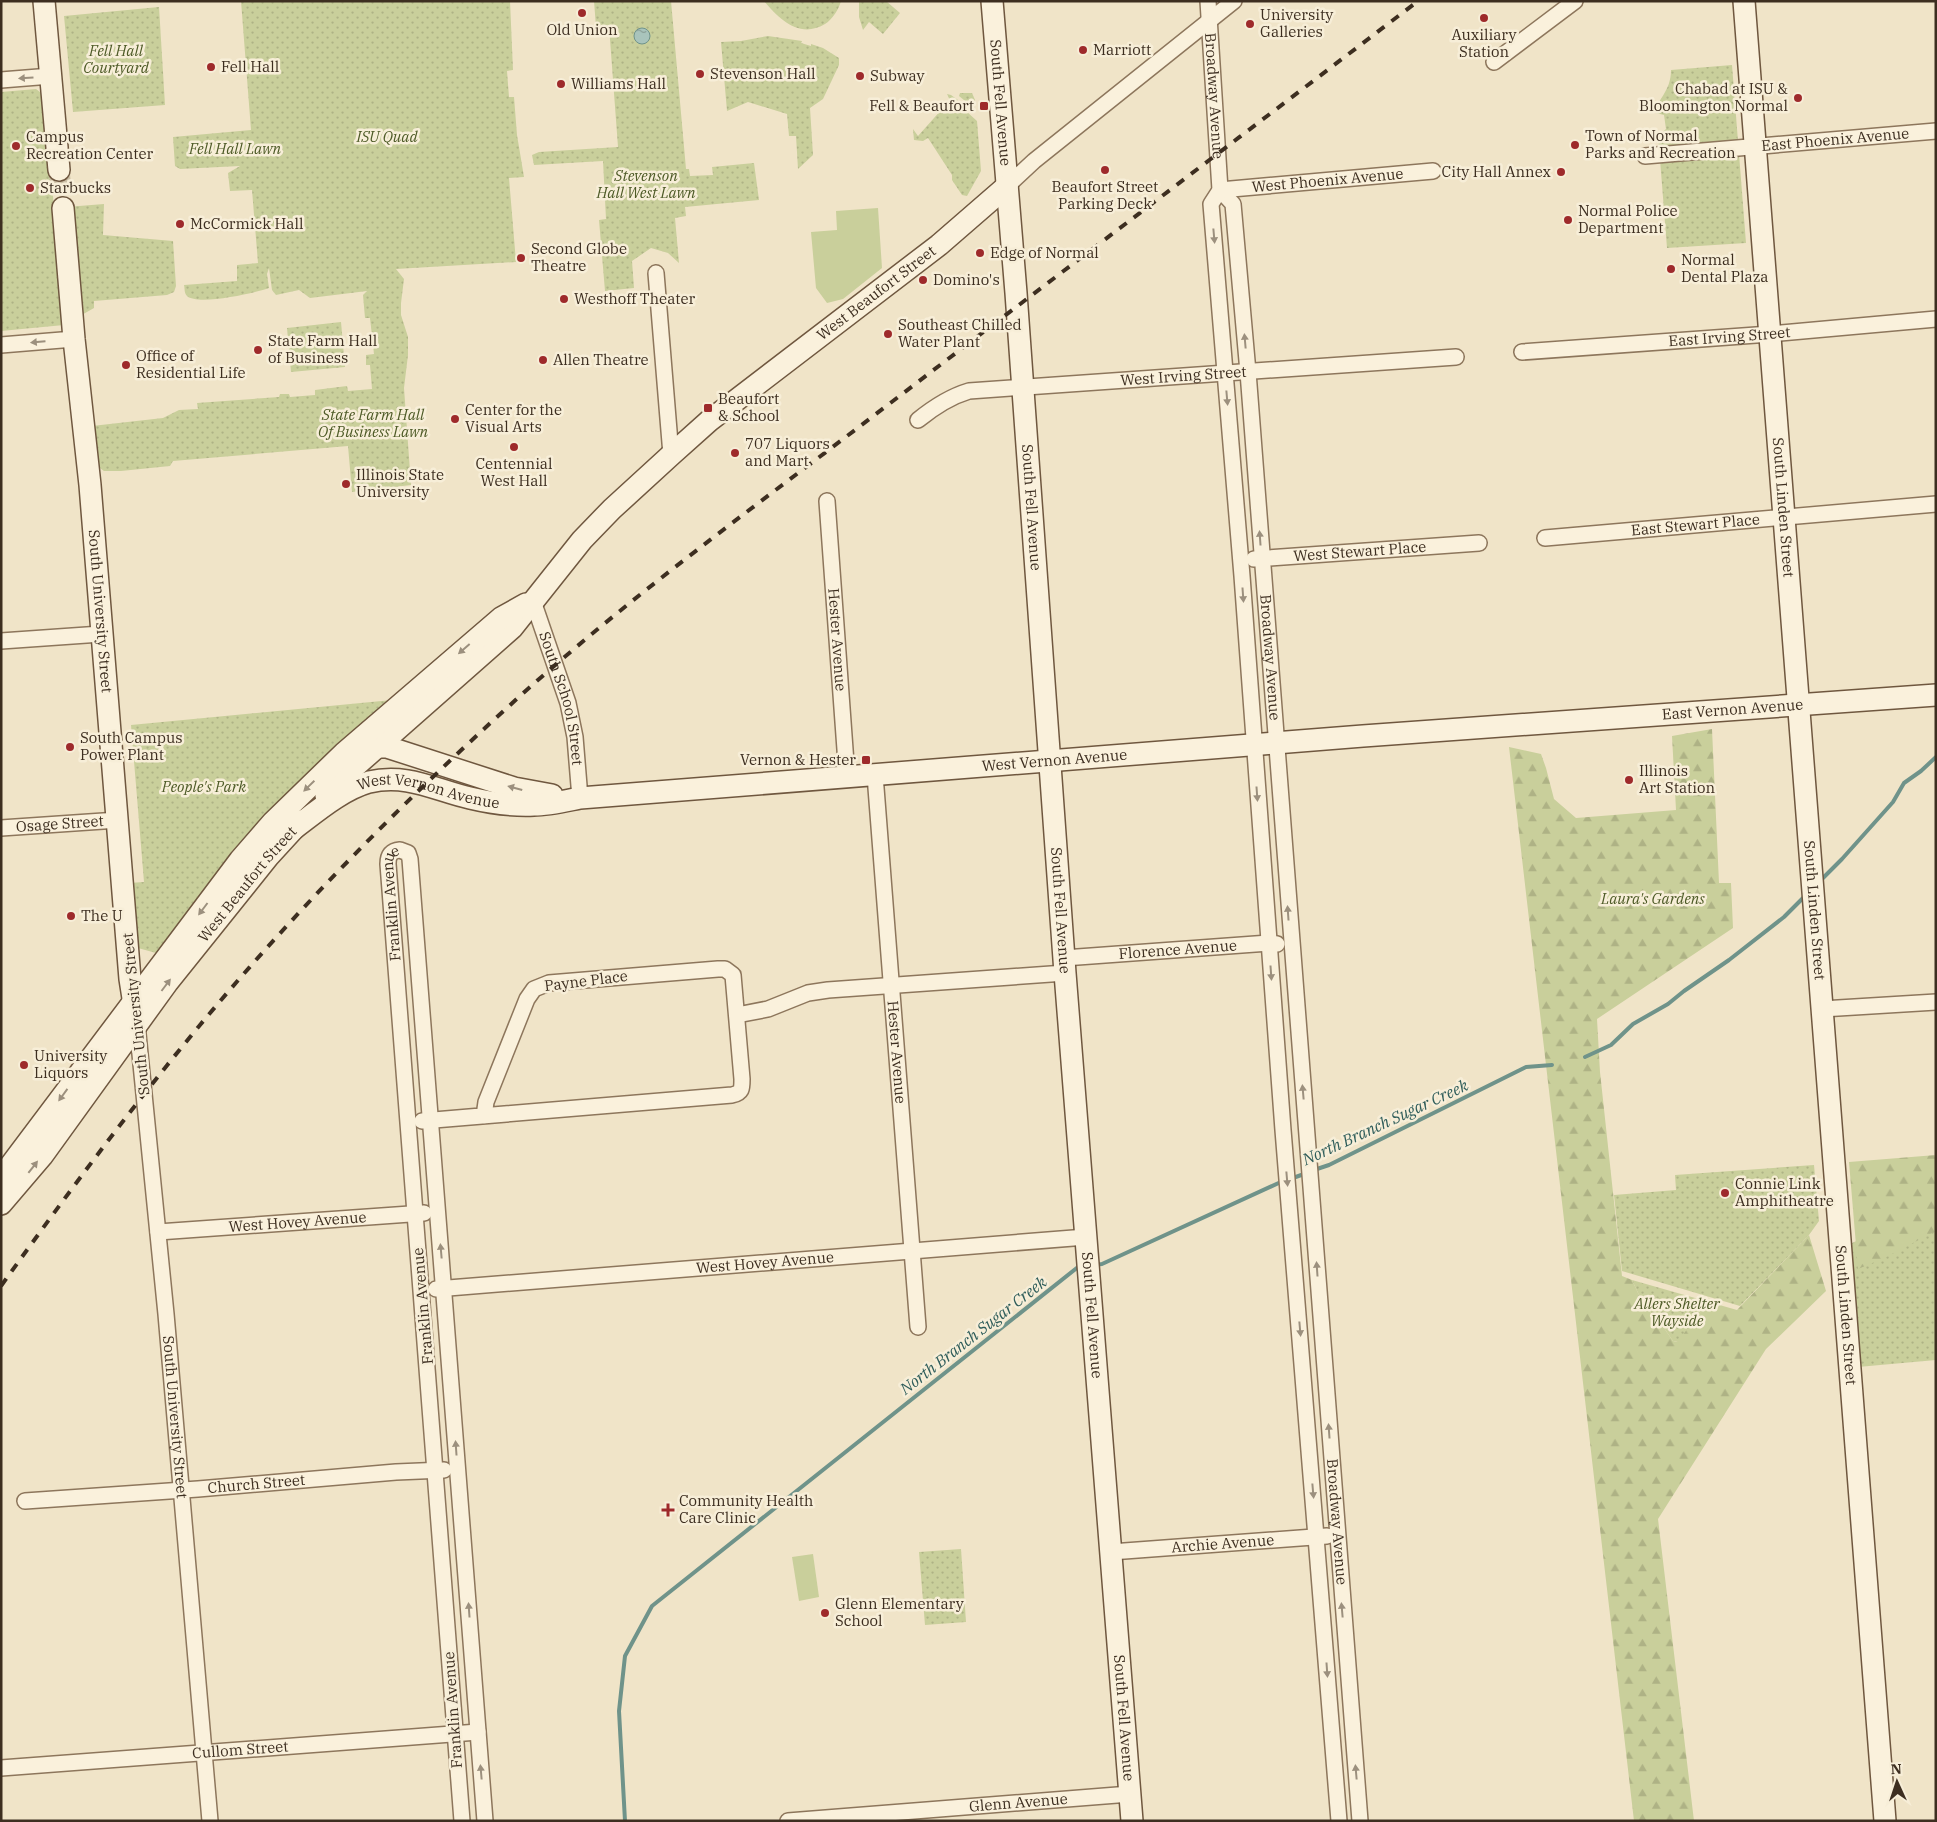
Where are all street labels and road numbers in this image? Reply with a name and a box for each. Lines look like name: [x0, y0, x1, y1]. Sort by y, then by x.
street label: Broadway Avenue: [1201, 32, 1228, 160]
street label: South Fell Avenue: [986, 39, 1016, 167]
street label: East Phoenix Avenue: [1761, 123, 1910, 155]
street label: West Phoenix Avenue: [1251, 164, 1404, 196]
street label: West Beaufort Street: [813, 241, 939, 344]
street label: East Irving Street: [1668, 322, 1791, 350]
street label: West Irving Street: [1120, 362, 1247, 389]
street label: South Linden Street: [1769, 437, 1799, 578]
street label: South Fell Avenue: [1018, 443, 1046, 571]
street label: East Stewart Place: [1630, 509, 1761, 539]
street label: South University Street: [85, 529, 117, 694]
street label: West Stewart Place: [1293, 537, 1427, 565]
street label: Hester Avenue: [824, 587, 851, 692]
street label: Broadway Avenue: [1256, 594, 1285, 721]
street label: South School Street: [535, 629, 587, 766]
street label: East Vernon Avenue: [1661, 695, 1804, 724]
street label: West Vernon Avenue: [981, 745, 1128, 775]
street label: West Vernon Avenue: [354, 769, 501, 812]
street label: Osage Street: [15, 811, 104, 836]
street label: West Beaufort Street: [194, 822, 301, 946]
street label: Franklin Avenue: [378, 840, 404, 962]
street label: South Linden Street: [1800, 840, 1830, 981]
street label: South Fell Avenue: [1047, 846, 1075, 974]
street label: South University Street: [118, 932, 153, 1096]
street label: Florence Avenue: [1118, 935, 1237, 963]
street label: Payne Place: [543, 966, 629, 995]
street label: Hester Avenue: [884, 1000, 911, 1104]
street label: West Hovey Avenue: [228, 1207, 367, 1236]
street label: South Linden Street: [1831, 1244, 1861, 1386]
street label: Franklin Avenue: [408, 1247, 437, 1365]
street label: West Hovey Avenue: [695, 1247, 835, 1277]
street label: South Fell Avenue: [1078, 1251, 1107, 1379]
street label: South University Street: [159, 1335, 192, 1499]
street label: Broadway Avenue: [1323, 1458, 1352, 1586]
street label: Church Street: [207, 1470, 306, 1497]
street label: Archie Avenue: [1171, 1530, 1275, 1557]
street label: Franklin Avenue: [439, 1651, 466, 1769]
street label: South Fell Avenue: [1110, 1654, 1139, 1782]
street label: Cullom Street: [191, 1736, 289, 1763]
street label: Glenn Avenue: [968, 1789, 1068, 1816]

